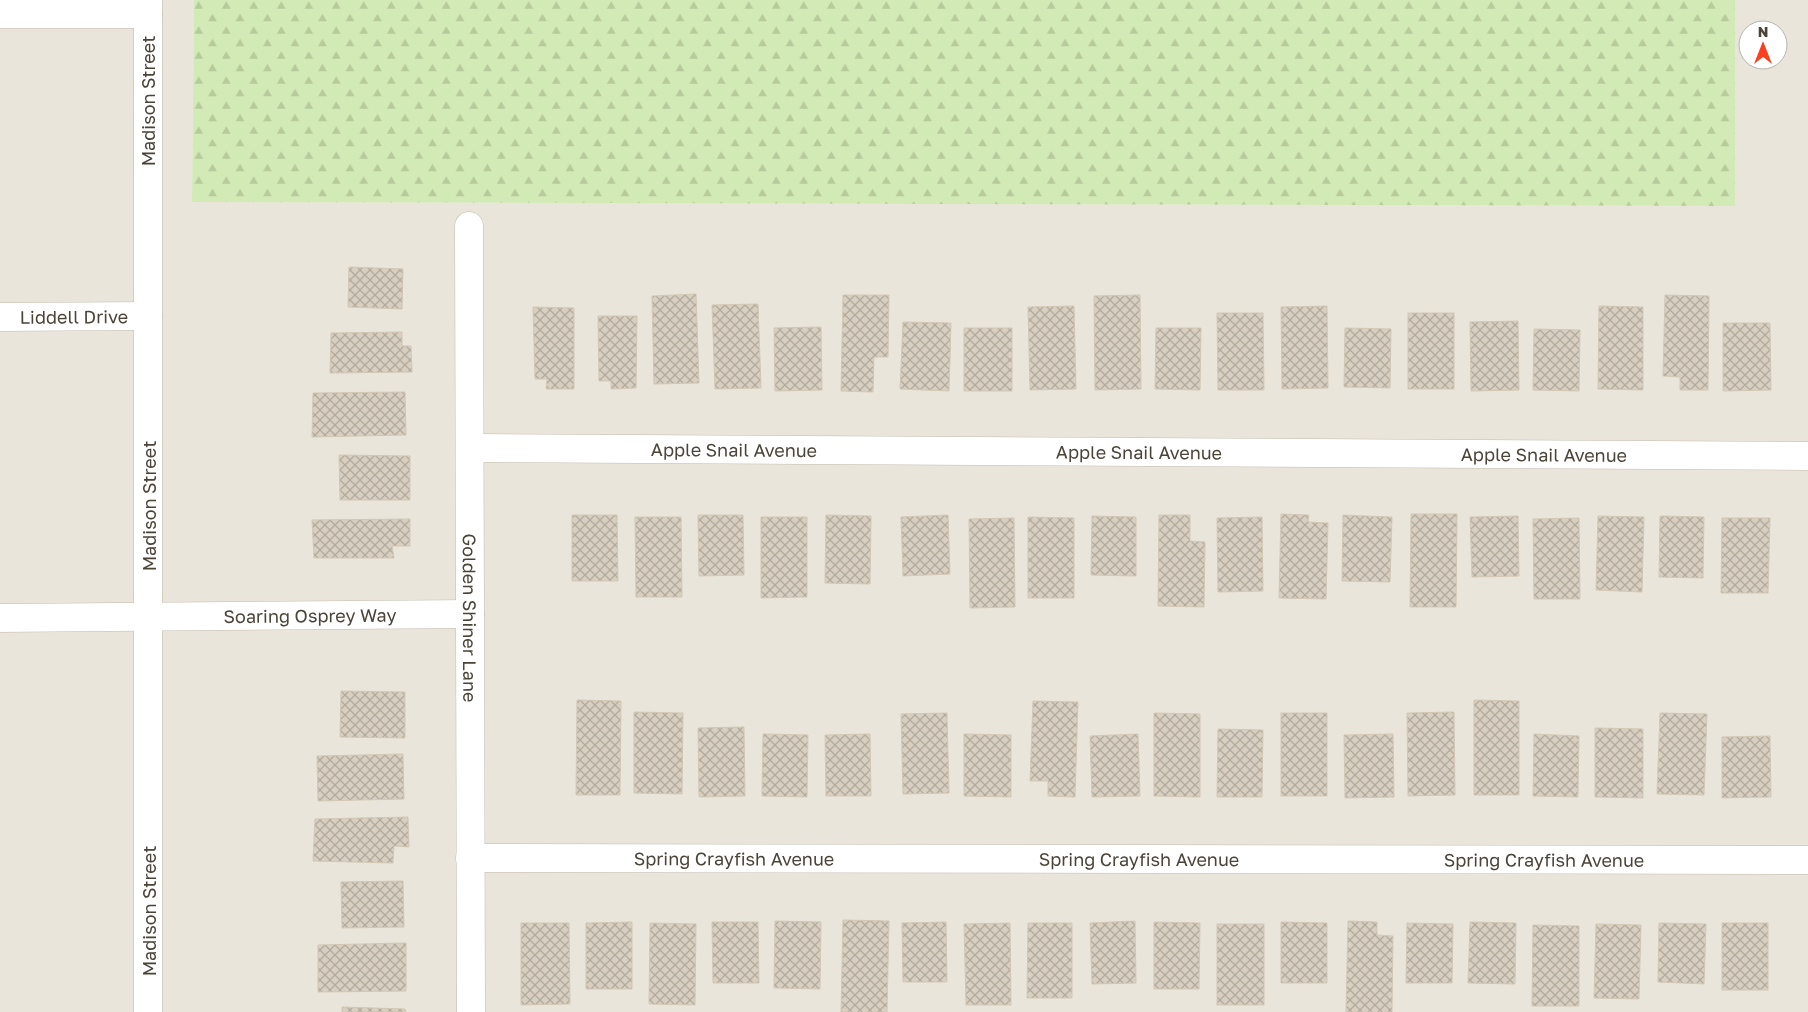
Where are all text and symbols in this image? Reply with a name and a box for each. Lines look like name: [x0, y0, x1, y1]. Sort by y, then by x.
north arrow: [1738, 20, 1788, 70]
text: N: [1758, 23, 1768, 40]
street label: Madison Street: [137, 36, 159, 166]
street label: Liddell Drive: [20, 305, 128, 328]
street label: Apple Snail Avenue: [651, 438, 817, 461]
street label: Madison Street: [138, 441, 160, 571]
street label: Apple Snail Avenue: [1056, 441, 1222, 463]
street label: Apple Snail Avenue: [1461, 443, 1627, 466]
street label: Golden Shiner Lane: [459, 534, 481, 702]
street label: Soaring Osprey Way: [223, 604, 397, 627]
street label: Madison Street: [138, 846, 160, 976]
street label: Spring Crayfish Avenue: [634, 847, 834, 870]
street label: Spring Crayfish Avenue: [1039, 848, 1239, 870]
street label: Spring Crayfish Avenue: [1444, 848, 1644, 871]

